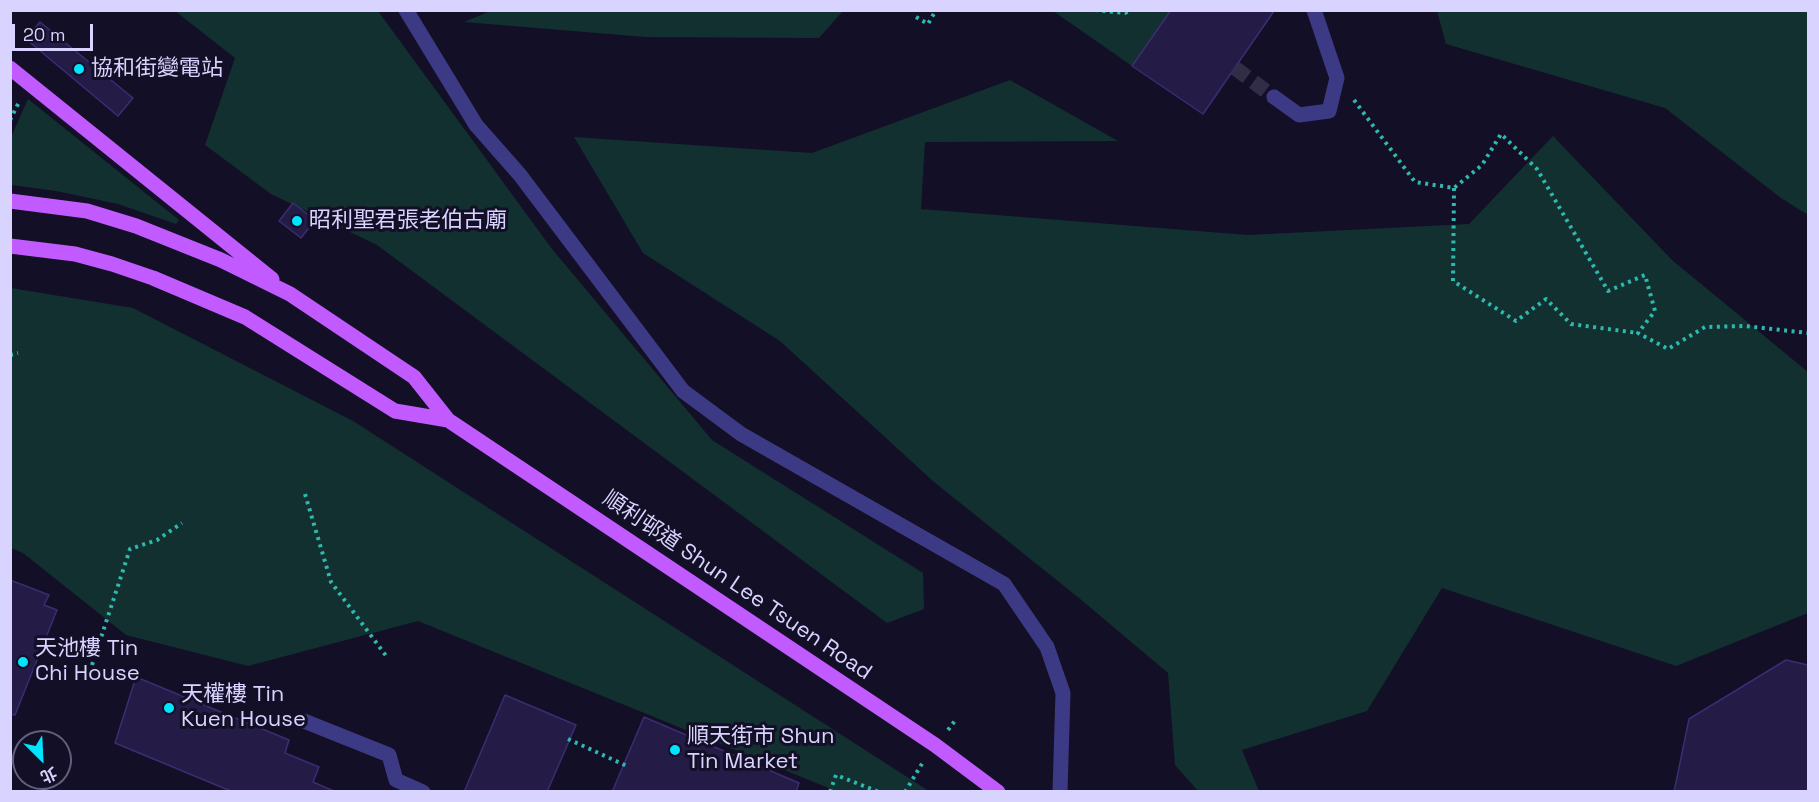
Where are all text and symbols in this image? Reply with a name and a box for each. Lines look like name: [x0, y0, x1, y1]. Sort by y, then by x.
scale bar: [15, 12, 96, 50]
text: 20 m: [23, 23, 66, 46]
place label: 協和街變電站: [91, 56, 223, 82]
marker: 協和街變電站: [72, 62, 86, 76]
place label: 昭利聖君張老伯古廟: [309, 208, 507, 234]
marker: 昭利聖君張老伯古廟: [290, 214, 304, 228]
street label: 順利邨道 Shun Lee Tsuen Road: [597, 486, 877, 686]
place label: 天池樓 Tin Chi House: [35, 636, 140, 688]
marker: 天池樓 Tin Chi House: [16, 655, 30, 669]
place label: 天權樓 Tin Kuen House: [181, 682, 306, 734]
marker: 天權樓 Tin Kuen House: [162, 701, 176, 715]
place label: 順天街市 Shun Tin Market: [687, 724, 834, 776]
north arrow: [12, 730, 72, 790]
marker: 順天街市 Shun Tin Market: [668, 743, 682, 757]
text: 北: [37, 762, 60, 788]

